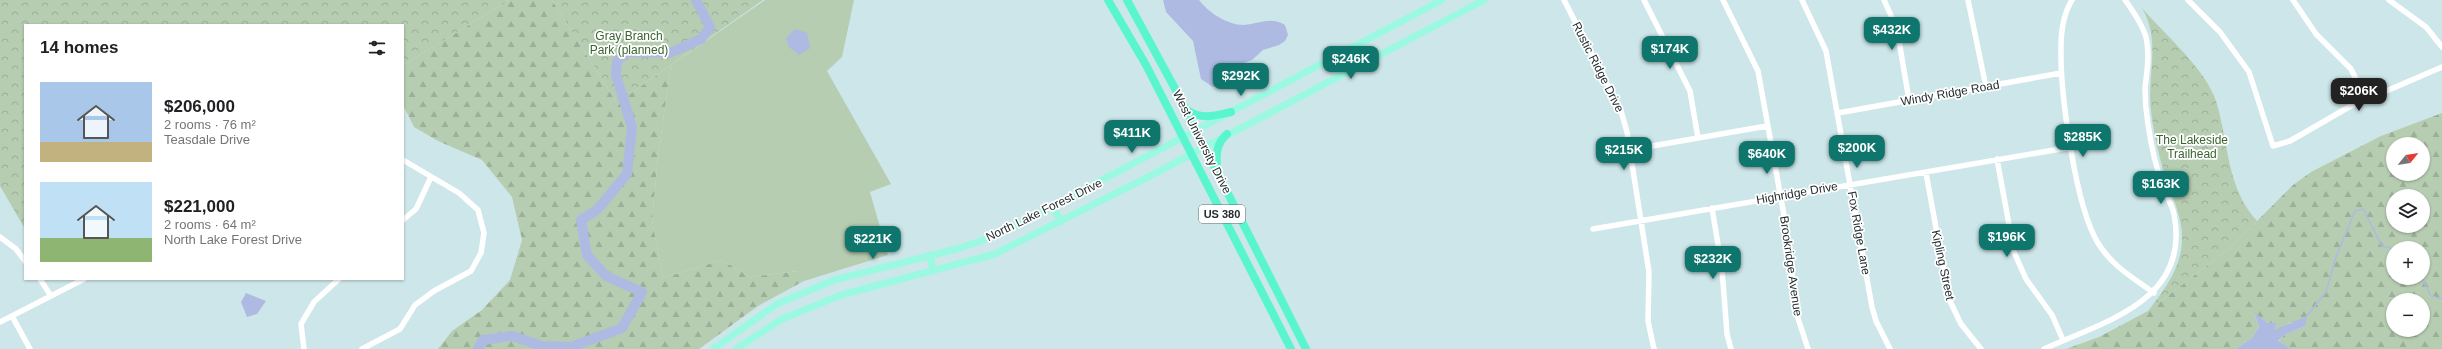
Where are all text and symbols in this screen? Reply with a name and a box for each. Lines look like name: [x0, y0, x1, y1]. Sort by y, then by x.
pin: $432K: [1864, 17, 1920, 51]
street label: Rustic Ridge Drive: [1569, 20, 1627, 115]
text: $432K: [1873, 22, 1911, 37]
park label: Gray Branch Park (planned): [590, 29, 668, 57]
pin: $174K: [1642, 36, 1698, 70]
icon: filters: [366, 37, 388, 59]
text: 14 homes: [40, 38, 118, 57]
text: $174K: [1651, 41, 1689, 56]
pin: $246K: [1323, 46, 1379, 80]
text: $246K: [1332, 51, 1370, 66]
pin: $292K: [1213, 63, 1269, 97]
text: $292K: [1222, 68, 1260, 83]
street label: Windy Ridge Road: [1900, 77, 2000, 109]
pin: $206K: [2331, 78, 2387, 112]
text: $206K: [2340, 83, 2378, 98]
street label: West University Drive: [1170, 88, 1234, 196]
text: $206,000: [164, 97, 235, 116]
icon: home: [72, 98, 120, 146]
text: 2 rooms · 76 m²: [164, 117, 256, 132]
pin: $411K: [1104, 120, 1160, 154]
pin: $285K: [2055, 124, 2111, 158]
text: $411K: [1113, 125, 1151, 140]
text: $285K: [2064, 129, 2102, 144]
text: Teasdale Drive: [164, 132, 250, 147]
park label: The Lakeside Trailhead: [2156, 133, 2228, 161]
pin: $200K: [1829, 135, 1885, 169]
pin: $215K: [1596, 137, 1652, 171]
north arrow: [2386, 137, 2430, 181]
map controls: [2386, 137, 2430, 337]
text: $200K: [1838, 140, 1876, 155]
pin: $640K: [1739, 141, 1795, 175]
text: $215K: [1605, 142, 1643, 157]
text: $640K: [1748, 146, 1786, 161]
pin: $163K: [2133, 171, 2189, 205]
street label: North Lake Forest Drive: [984, 176, 1105, 244]
text: $163K: [2142, 176, 2180, 191]
street label: Highridge Drive: [1755, 179, 1839, 207]
button: layers: [2386, 189, 2430, 233]
street label: Fox Ridge Lane: [1845, 190, 1873, 276]
text: $221,000: [164, 197, 235, 216]
icon: home: [72, 198, 120, 246]
road number: US 380: [1199, 205, 1245, 223]
street label: Brookridge Avenue: [1777, 215, 1805, 317]
text: 2 rooms · 64 m²: [164, 217, 256, 232]
pin: $196K: [1979, 224, 2035, 258]
pin: $221K: [845, 226, 901, 260]
street label: Kipling Street: [1929, 229, 1957, 302]
text: $196K: [1988, 229, 2026, 244]
text: $221K: [854, 231, 892, 246]
text: North Lake Forest Drive: [164, 232, 302, 247]
button: +: [2386, 241, 2430, 285]
pin: $232K: [1685, 246, 1741, 280]
text: $232K: [1694, 251, 1732, 266]
button: −: [2386, 293, 2430, 337]

